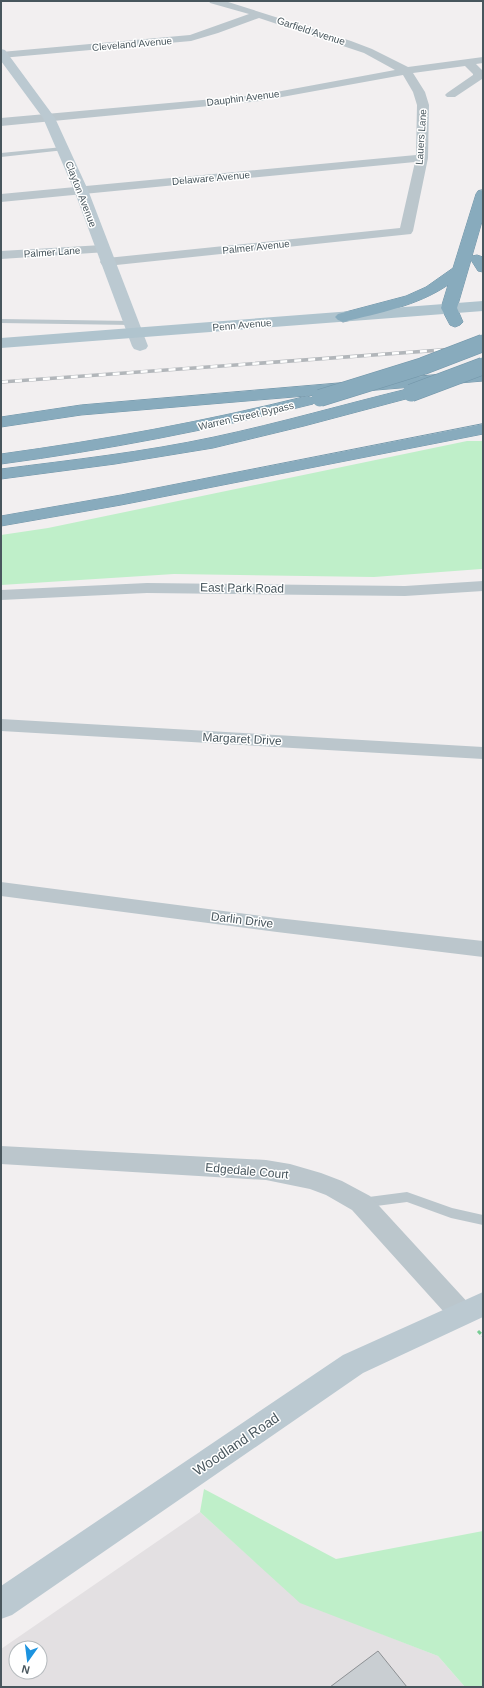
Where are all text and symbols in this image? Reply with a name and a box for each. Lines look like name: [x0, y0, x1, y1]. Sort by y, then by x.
street label: Garfield Avenue: [276, 15, 347, 47]
street label: Cleveland Avenue: [91, 35, 173, 53]
street label: Dauphin Avenue: [206, 88, 280, 108]
street label: Lauers Lane: [414, 108, 428, 165]
street label: Clayton Avenue: [63, 159, 99, 229]
street label: Delaware Avenue: [172, 169, 251, 187]
street label: Palmer Avenue: [222, 238, 291, 256]
street label: Palmer Lane: [23, 245, 81, 259]
street label: Penn Avenue: [212, 317, 272, 333]
street label: Warren Street Bypass: [197, 400, 295, 432]
street label: East Park Road: [200, 580, 284, 596]
street label: Margaret Drive: [202, 730, 282, 748]
street label: Darlin Drive: [210, 909, 274, 931]
street label: Edgedale Court: [205, 1160, 290, 1182]
street label: Woodland Road: [190, 1409, 282, 1479]
north arrow: [8, 1640, 48, 1680]
text: N: [20, 1663, 31, 1676]

